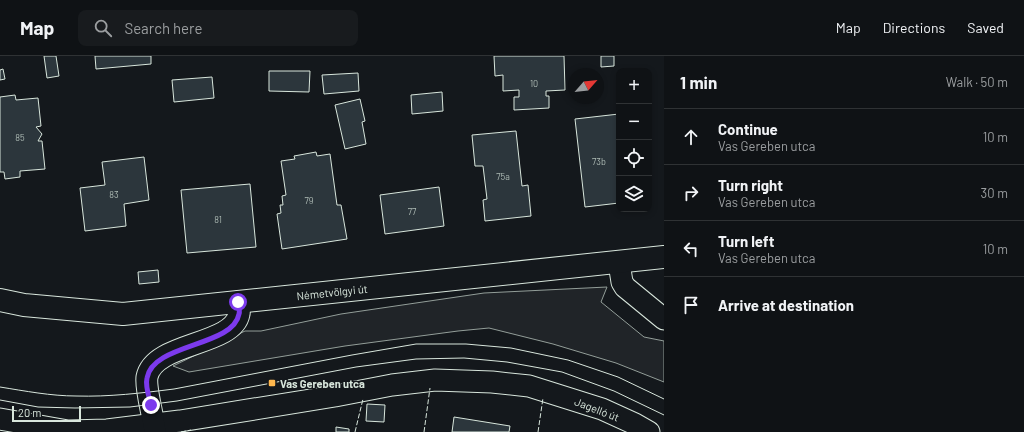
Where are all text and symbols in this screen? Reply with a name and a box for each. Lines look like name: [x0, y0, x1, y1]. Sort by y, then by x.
search box: [78, 10, 358, 46]
text: Map: [20, 16, 54, 39]
icon: search: [92, 17, 114, 39]
text: Search here: [124, 19, 202, 37]
text: Map: [836, 19, 861, 36]
text: Directions: [883, 19, 945, 36]
text: Saved: [967, 19, 1004, 36]
north arrow: [568, 68, 604, 104]
map controls: [616, 68, 652, 212]
button: +: [616, 68, 652, 104]
text: 1 min: [680, 72, 717, 92]
text: Walk · 50 m: [946, 74, 1008, 90]
house number: 10: [530, 78, 538, 89]
button: −: [616, 104, 652, 140]
text: Continue: [718, 120, 778, 138]
icon: ahead: [680, 126, 702, 148]
text: 10 m: [983, 129, 1008, 145]
house number: 85: [15, 132, 25, 143]
text: Vas Gereben utca: [718, 138, 815, 154]
button: locate: [616, 140, 652, 176]
house number: 73b: [592, 156, 606, 167]
house number: 75a: [496, 171, 510, 182]
button: layers: [616, 176, 652, 212]
text: Turn right: [718, 176, 783, 194]
icon: right: [680, 182, 702, 204]
text: 30 m: [981, 185, 1008, 201]
house number: 83: [109, 189, 119, 200]
text: Vas Gereben utca: [718, 194, 815, 210]
house number: 79: [305, 195, 314, 206]
house number: 77: [408, 206, 417, 217]
house number: 81: [214, 214, 222, 225]
text: Turn left: [718, 232, 774, 250]
icon: left: [680, 238, 702, 260]
text: 10 m: [983, 241, 1008, 257]
text: Vas Gereben utca: [718, 250, 815, 266]
street label: Németvölgyi út: [296, 282, 368, 302]
route start: [229, 293, 247, 311]
icon: arrive: [680, 294, 702, 316]
text: Arrive at destination: [718, 296, 854, 314]
place label: Vas Gereben utca: [280, 377, 365, 390]
marker: Vas Gereben utca: [267, 378, 277, 388]
street label: Jagelló út: [573, 395, 621, 423]
route end: [142, 396, 160, 414]
scale bar: [12, 404, 81, 423]
text: 20 m: [18, 406, 41, 419]

